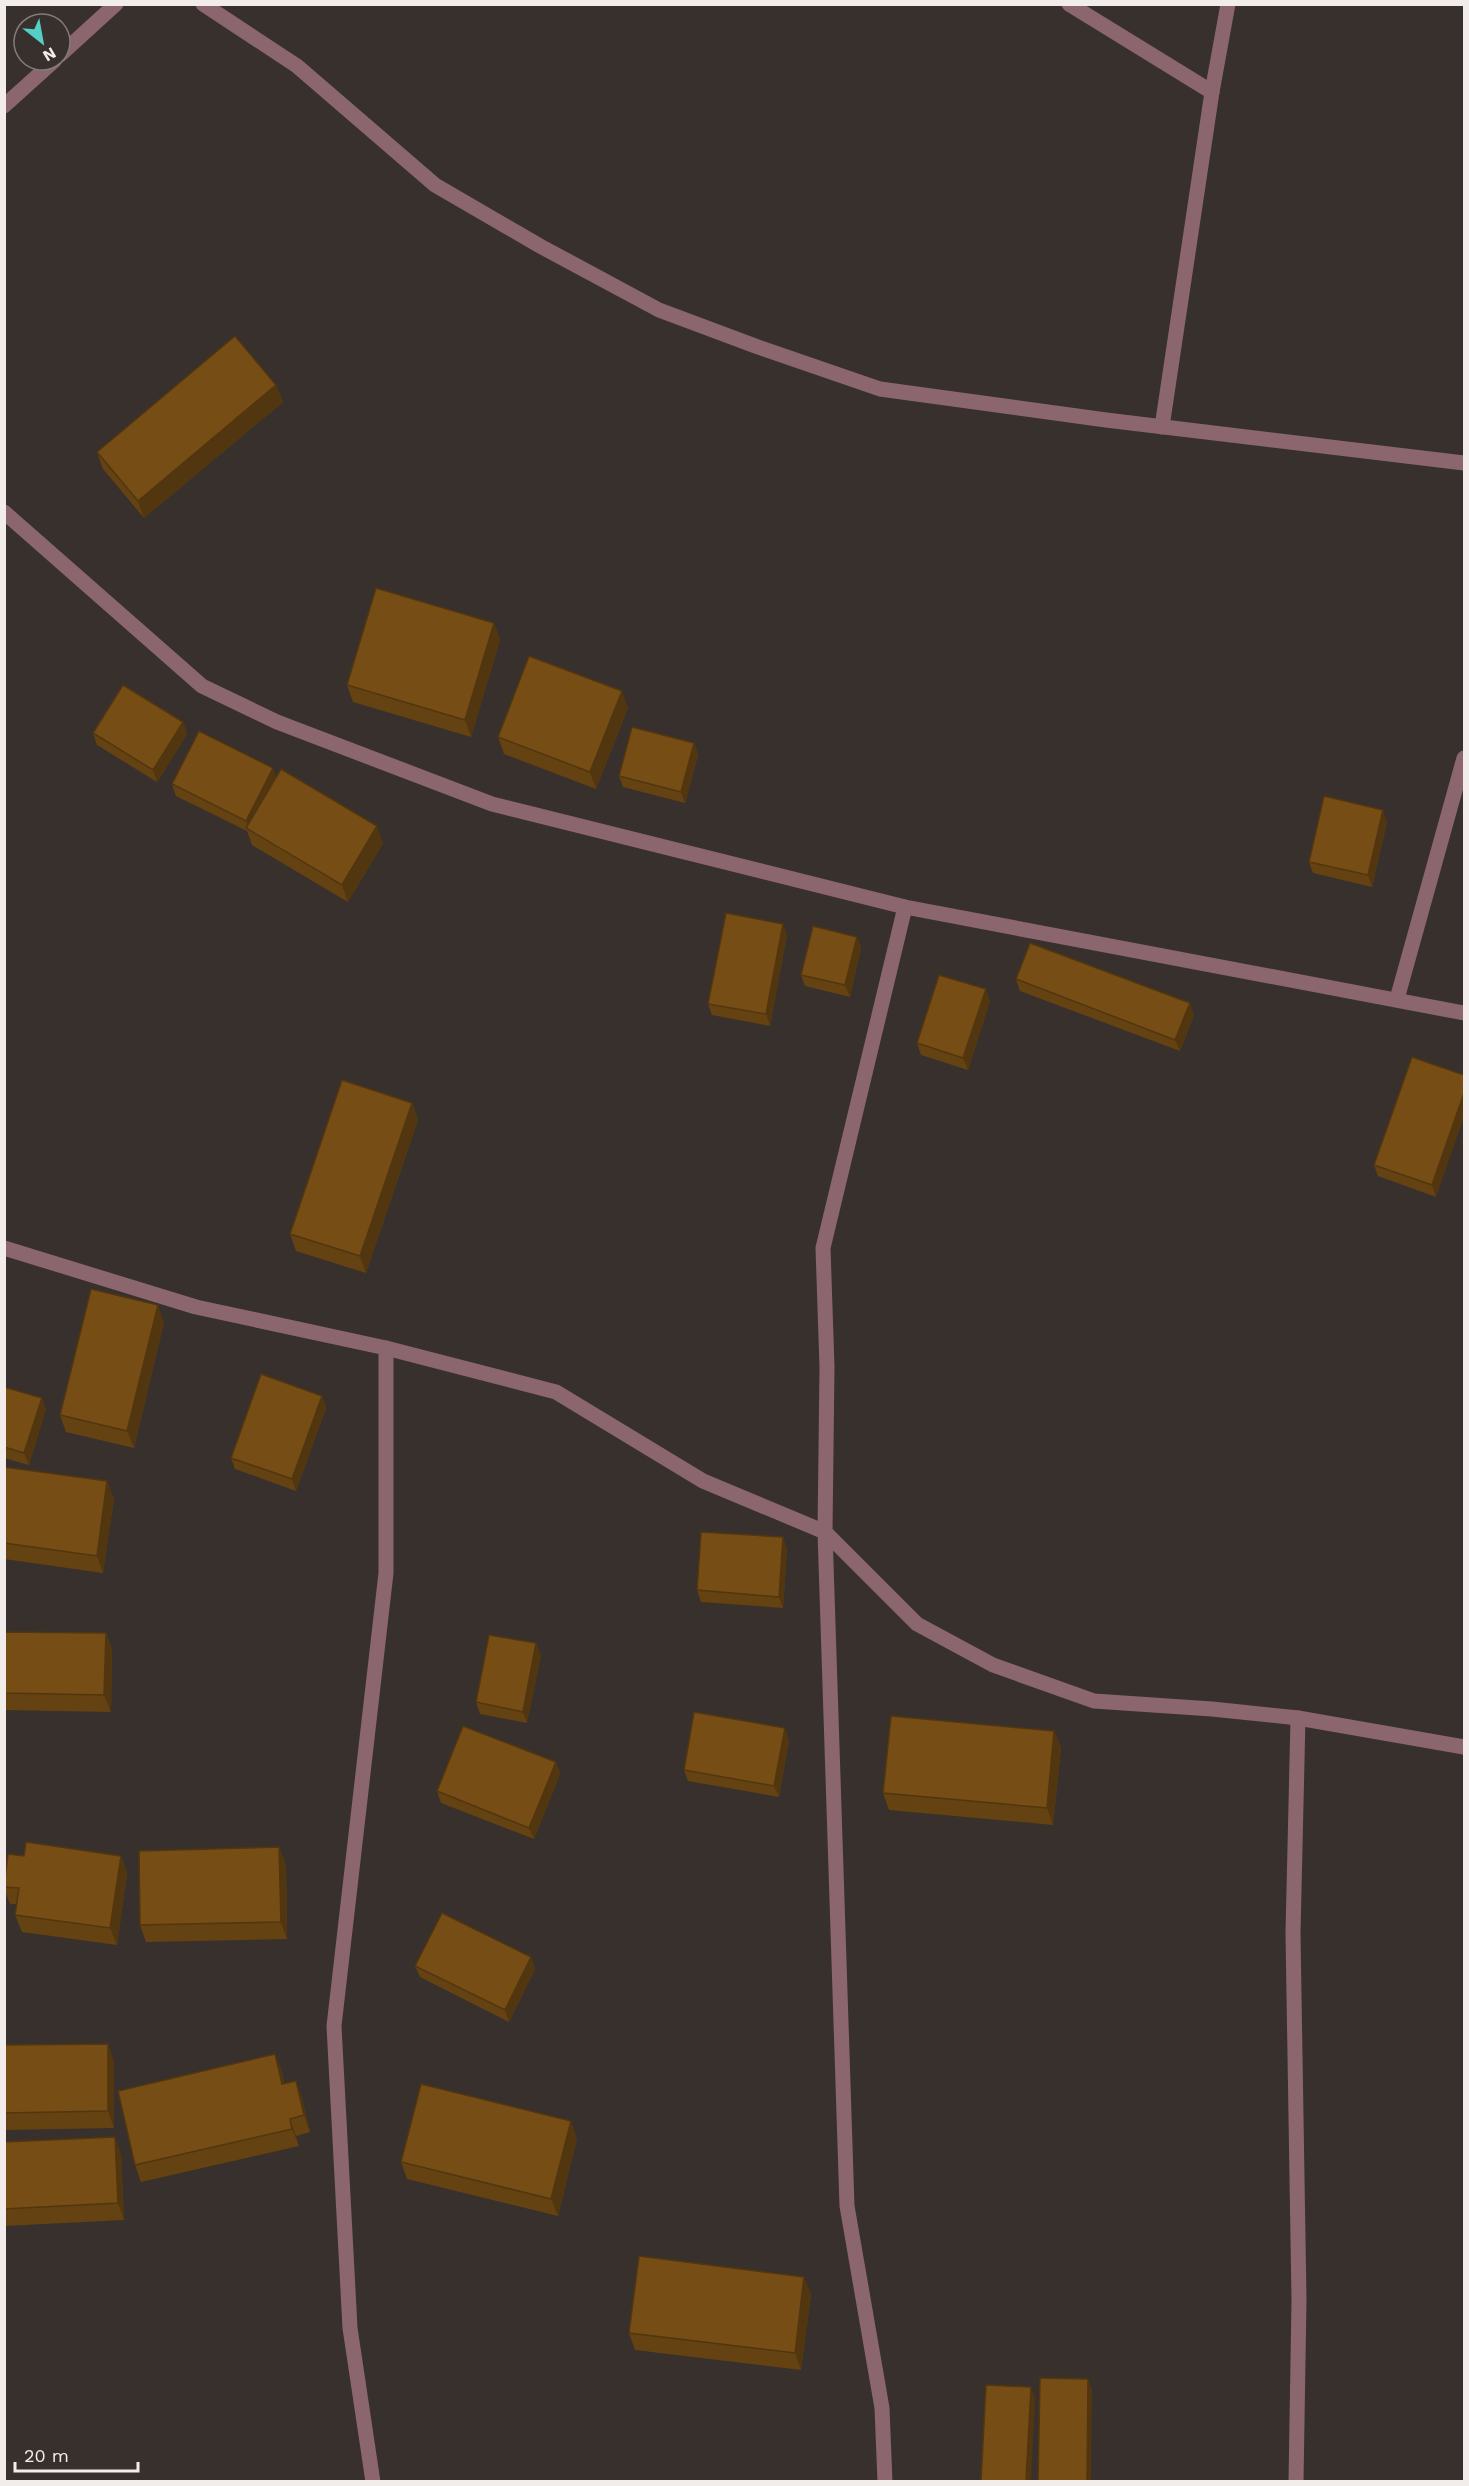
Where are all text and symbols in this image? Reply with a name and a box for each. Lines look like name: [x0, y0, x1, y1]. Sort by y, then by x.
north arrow: [12, 12, 72, 72]
text: N: [39, 43, 59, 66]
scale bar: [15, 2435, 138, 2473]
text: 20 m: [24, 2445, 69, 2466]

